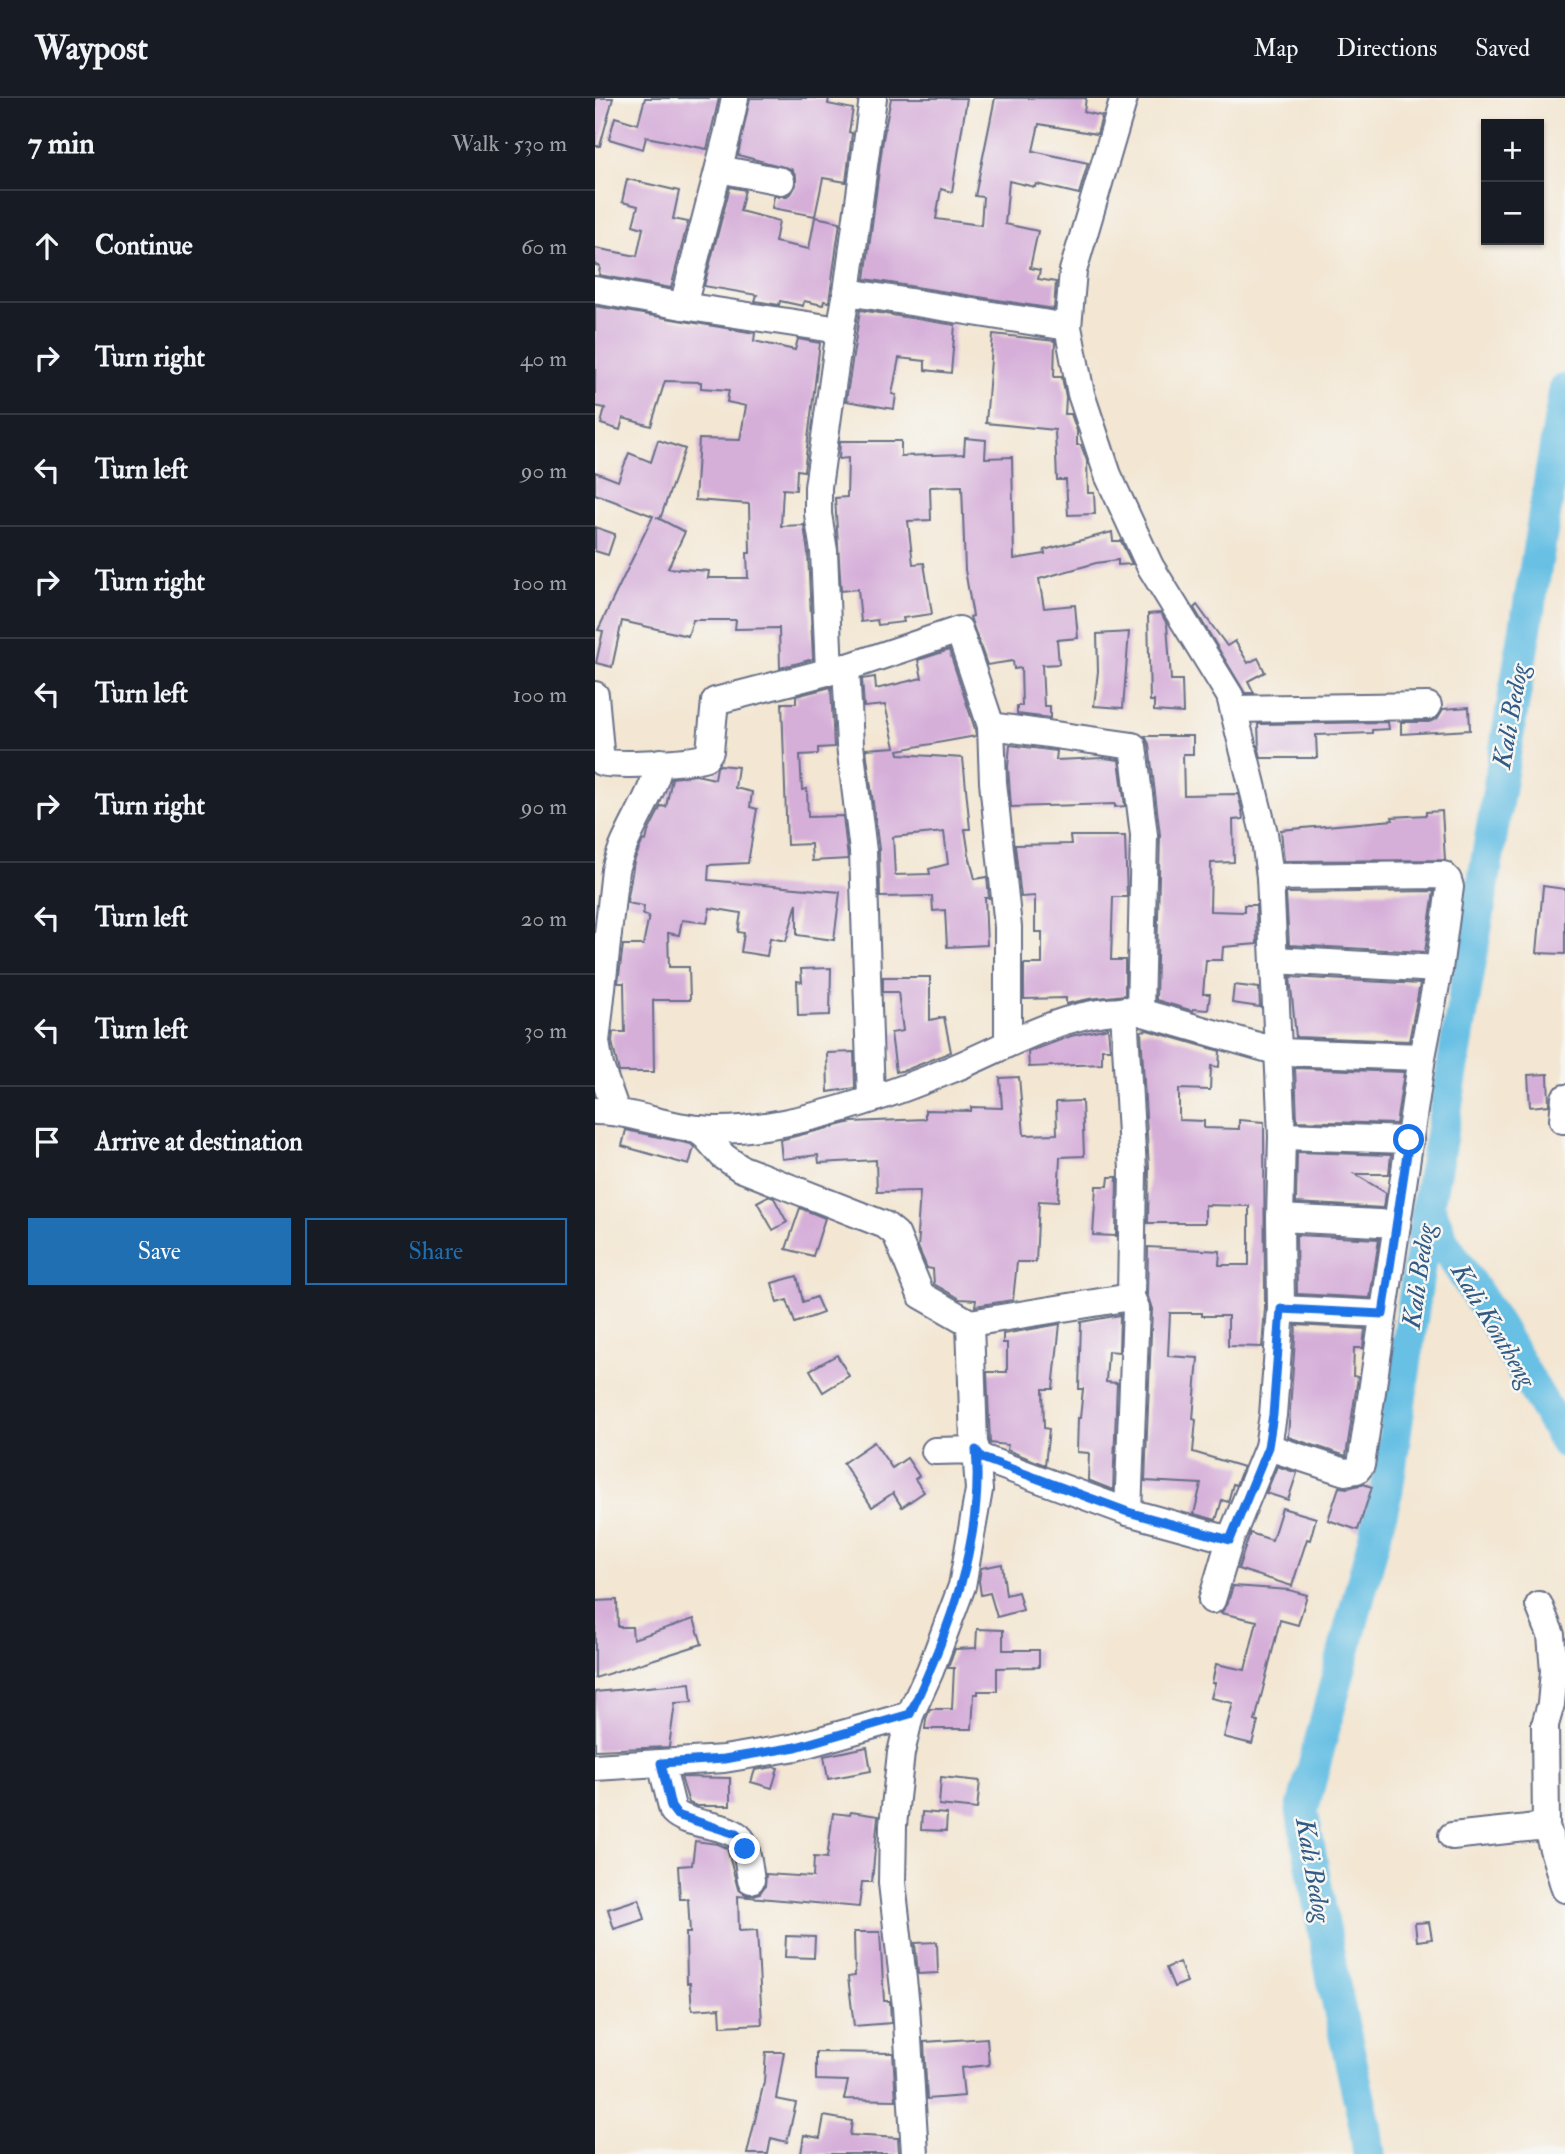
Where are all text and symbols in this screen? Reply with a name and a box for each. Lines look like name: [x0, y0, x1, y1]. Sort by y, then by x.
text: Waypost: [35, 28, 148, 69]
text: Map: [1253, 33, 1298, 64]
text: Directions: [1336, 33, 1437, 64]
text: Saved: [1475, 33, 1530, 64]
map controls: [1481, 119, 1544, 245]
button: +: [1481, 119, 1544, 182]
text: 7 min: [28, 125, 95, 162]
text: Walk · 530 m: [452, 129, 567, 158]
button: −: [1481, 182, 1544, 245]
icon: ahead: [28, 227, 66, 265]
text: Continue: [95, 230, 193, 262]
text: 60 m: [521, 232, 567, 261]
icon: right: [28, 339, 66, 377]
text: Turn right: [95, 342, 205, 374]
text: 40 m: [520, 344, 567, 373]
icon: left: [28, 451, 66, 489]
text: Turn left: [95, 454, 188, 486]
text: 90 m: [521, 456, 567, 485]
icon: right: [28, 563, 66, 601]
text: Turn right: [95, 566, 205, 598]
text: 100 m: [513, 568, 567, 597]
water label: Kali Bedog: [1486, 660, 1536, 773]
icon: left: [28, 675, 66, 713]
text: Turn left: [95, 678, 188, 710]
text: 100 m: [513, 680, 567, 709]
icon: right: [28, 787, 66, 825]
text: Turn right: [95, 790, 205, 822]
text: 90 m: [521, 792, 567, 821]
icon: left: [28, 899, 66, 937]
text: Turn left: [95, 902, 188, 934]
text: 20 m: [521, 904, 567, 933]
icon: left: [28, 1011, 66, 1049]
text: Turn left: [95, 1014, 188, 1046]
text: 30 m: [524, 1016, 567, 1045]
icon: arrive: [28, 1123, 66, 1161]
route start: [1393, 1124, 1424, 1155]
text: Arrive at destination: [95, 1126, 303, 1158]
button: Save: [28, 1218, 291, 1285]
button: Share: [305, 1218, 567, 1285]
water label: Kali Bedog: [1396, 1220, 1442, 1332]
water label: Kali Kontheng: [1443, 1256, 1543, 1395]
water label: Kali Bedog: [1288, 1814, 1338, 1926]
route end: [729, 1833, 760, 1864]

